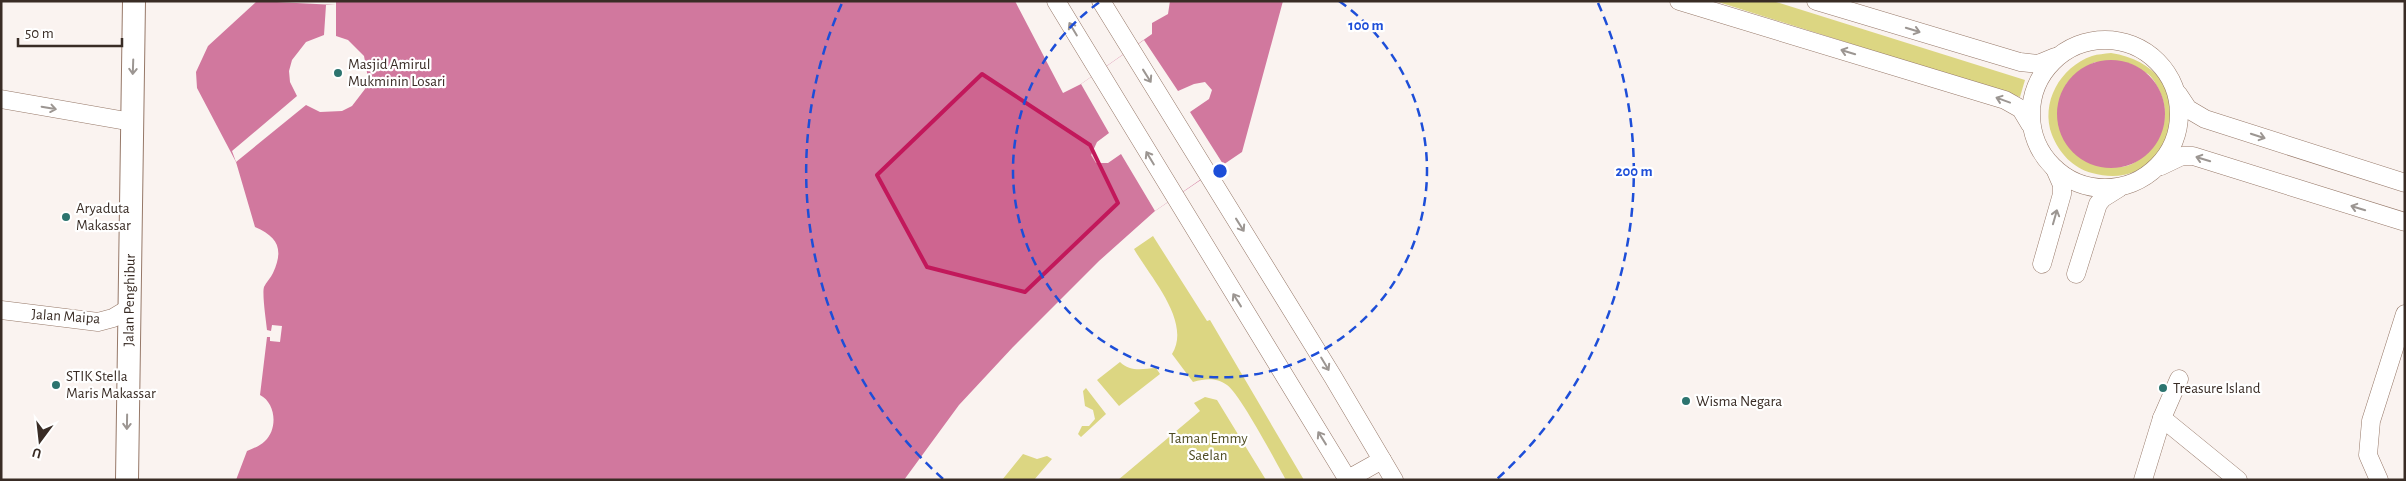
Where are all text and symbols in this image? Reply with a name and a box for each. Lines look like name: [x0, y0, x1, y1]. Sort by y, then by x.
scale bar: [18, 15, 121, 47]
text: 100 m: [1348, 18, 1384, 33]
one-way arrow: [1067, 23, 1077, 37]
text: 50 m: [25, 26, 54, 41]
one-way arrow: [1905, 26, 1921, 36]
one-way arrow: [1840, 47, 1856, 57]
place label: Masjid Amirul Mukminin Losari: [348, 57, 445, 89]
one-way arrow: [129, 59, 138, 75]
marker: Masjid Amirul Mukminin Losari: [332, 67, 344, 79]
one-way arrow: [1143, 68, 1153, 82]
one-way arrow: [1996, 94, 2012, 104]
one-way arrow: [41, 103, 57, 113]
one-way arrow: [2249, 132, 2265, 141]
one-way arrow: [1145, 150, 1155, 165]
one-way arrow: [2196, 153, 2212, 163]
centre of rings: [1211, 162, 1229, 180]
text: 200 m: [1615, 164, 1653, 179]
place label: Aryaduta Makassar: [76, 201, 131, 233]
one-way arrow: [2351, 202, 2367, 212]
one-way arrow: [2051, 210, 2060, 226]
marker: Aryaduta Makassar: [60, 211, 72, 223]
one-way arrow: [1236, 218, 1246, 232]
street label: Jalan Penghibur: [121, 253, 138, 346]
one-way arrow: [1231, 293, 1241, 307]
street label: Jalan Maipa: [31, 307, 101, 326]
one-way arrow: [1320, 357, 1331, 371]
place label: STIK Stella Maris Makassar: [66, 369, 156, 401]
marker: STIK Stella Maris Makassar: [50, 379, 62, 391]
place label: Treasure Island: [2173, 381, 2261, 396]
marker: Treasure Island: [2157, 382, 2169, 394]
place label: Wisma Negara: [1696, 394, 1782, 409]
marker: Wisma Negara: [1680, 395, 1692, 407]
one-way arrow: [122, 414, 132, 430]
north arrow: [15, 416, 65, 466]
park label: Taman Emmy Saelan: [1168, 431, 1248, 463]
one-way arrow: [1317, 431, 1327, 445]
text: U: [31, 445, 43, 461]

